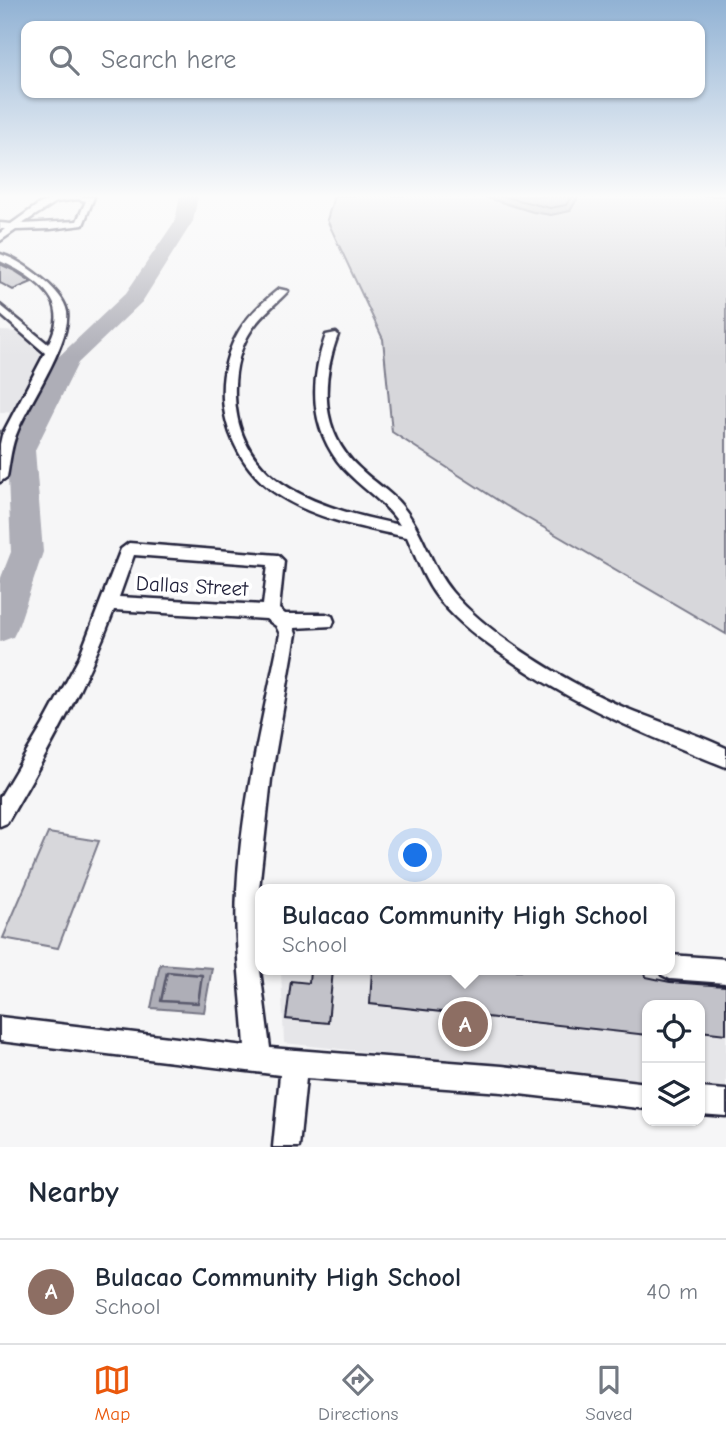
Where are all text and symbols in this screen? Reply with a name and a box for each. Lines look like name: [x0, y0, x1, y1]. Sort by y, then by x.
search box: [21, 21, 705, 98]
icon: search: [45, 41, 83, 79]
text: Search here: [101, 45, 236, 75]
street label: Dallas Street: [135, 571, 250, 601]
your location: [398, 838, 432, 872]
popup: [255, 884, 675, 975]
text: Bulacao Community High School: [282, 901, 648, 931]
text: School: [282, 931, 347, 958]
pin: A: [442, 998, 488, 1050]
map controls: [642, 1000, 705, 1126]
button: locate: [642, 1000, 705, 1063]
button: layers: [642, 1063, 705, 1126]
text: Nearby: [28, 1175, 119, 1210]
text: Bulacao Community High School: [95, 1263, 461, 1293]
text: A: [45, 1278, 57, 1305]
text: 40 m: [646, 1278, 698, 1305]
text: School: [95, 1293, 160, 1320]
tab: Map: [93, 1361, 131, 1425]
tab: Directions: [318, 1361, 398, 1425]
tab: Saved: [585, 1361, 633, 1425]

